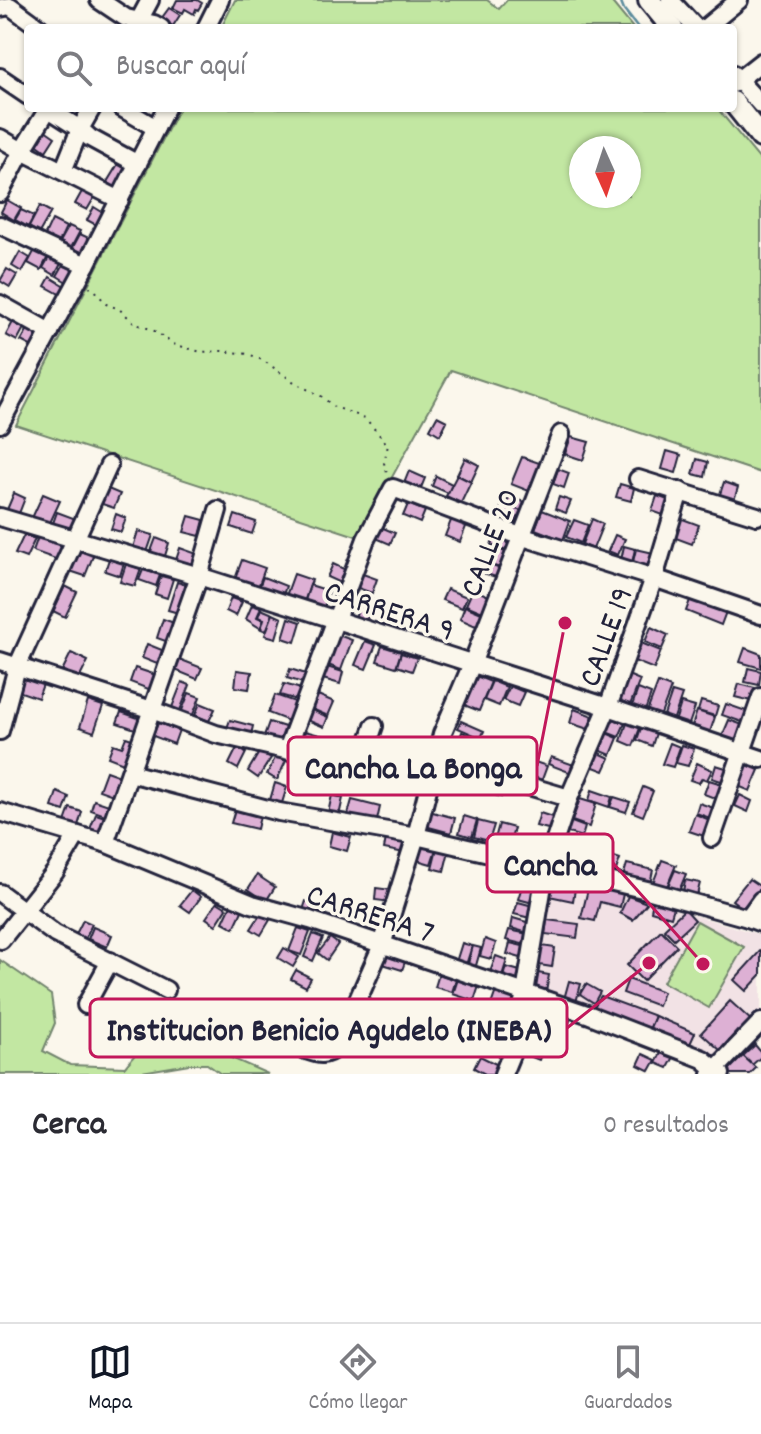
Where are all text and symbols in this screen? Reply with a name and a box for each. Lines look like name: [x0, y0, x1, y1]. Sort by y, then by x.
search box: [24, 24, 737, 112]
icon: search: [52, 46, 96, 90]
text: Buscar aquí: [116, 47, 246, 90]
north arrow: [569, 136, 641, 208]
street label: CALLE 20: [451, 483, 534, 605]
street label: CARRERA 9: [318, 571, 459, 656]
street label: CALLE 19: [569, 581, 648, 694]
callout: Cancha La Bonga: [288, 737, 537, 795]
text: Cancha La Bonga: [305, 747, 522, 796]
callout: Cancha: [487, 834, 613, 892]
text: Cancha: [503, 844, 598, 893]
street label: CARRERA 7: [300, 875, 439, 959]
callout: Institucion Benicio Agudelo (INEBA): [90, 999, 567, 1057]
text: Institucion Benicio Agudelo (INEBA): [106, 1009, 552, 1058]
text: Cerca: [32, 1102, 106, 1151]
text: 0 resultados: [603, 1108, 729, 1145]
tab: Mapa: [88, 1340, 132, 1419]
tab: Cómo llegar: [309, 1340, 407, 1419]
tab: Guardados: [584, 1340, 673, 1419]

